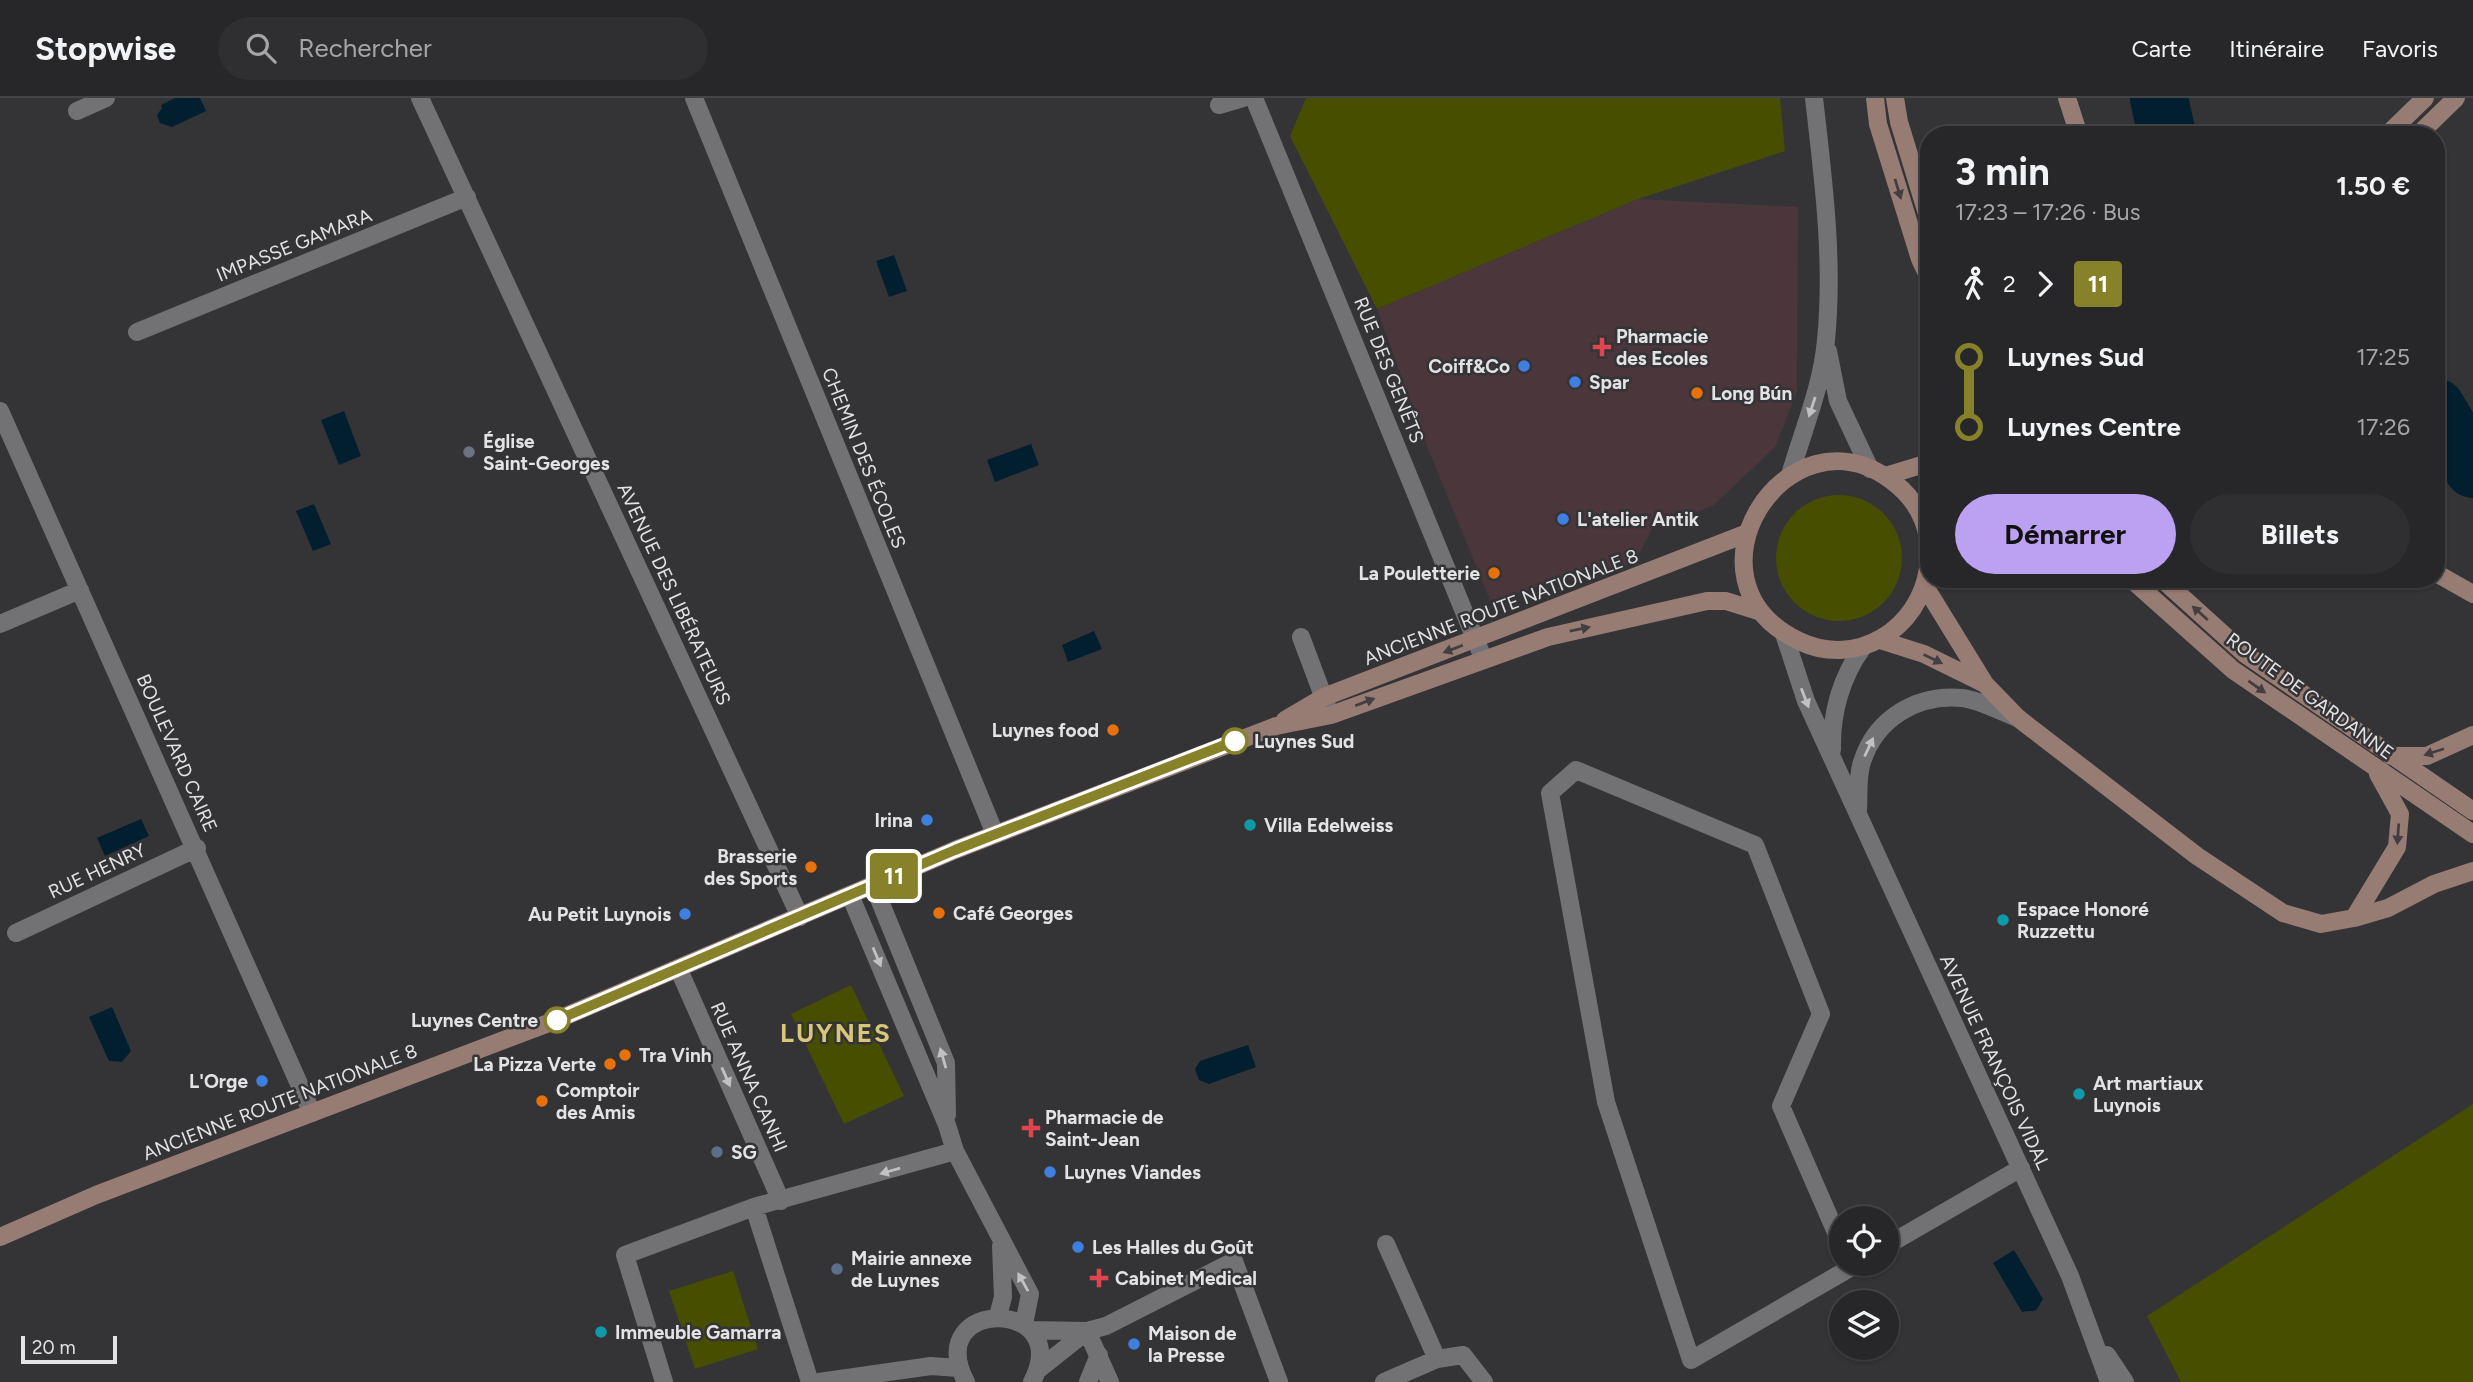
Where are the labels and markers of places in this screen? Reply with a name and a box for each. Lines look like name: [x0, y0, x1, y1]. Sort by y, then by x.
place label: Pharmacie des Ecoles: [1616, 325, 1709, 370]
marker: Pharmacie des Ecoles: [1594, 339, 1610, 355]
place label: Coiff&Co: [1428, 355, 1510, 378]
marker: Coiff&Co: [1516, 358, 1532, 374]
place label: Spar: [1589, 371, 1629, 394]
marker: Spar: [1567, 374, 1583, 390]
place label: Long Bún: [1711, 382, 1792, 405]
marker: Long Bún: [1689, 385, 1705, 401]
place label: Église Saint-Georges: [483, 430, 610, 475]
marker: Église Saint-Georges: [461, 444, 477, 460]
place label: L'atelier Antik: [1577, 508, 1700, 531]
marker: L'atelier Antik: [1555, 511, 1571, 527]
place label: La Pouletterie: [1359, 562, 1480, 585]
marker: La Pouletterie: [1486, 565, 1502, 581]
place label: Luynes food: [992, 719, 1099, 742]
marker: Luynes food: [1105, 722, 1121, 738]
marker: Luynes Sud: [1222, 728, 1248, 754]
place label: Luynes Sud: [1254, 730, 1354, 753]
place label: Irina: [874, 809, 913, 832]
marker: Irina: [919, 812, 935, 828]
place label: Villa Edelweiss: [1264, 814, 1393, 837]
marker: Villa Edelweiss: [1242, 817, 1258, 833]
place label: Brasserie des Sports: [704, 845, 797, 890]
marker: Brasserie des Sports: [803, 859, 819, 875]
place label: Espace Honoré Ruzzettu: [2017, 898, 2149, 943]
place label: Café Georges: [953, 902, 1073, 925]
place label: Au Petit Luynois: [528, 903, 671, 926]
marker: Café Georges: [931, 905, 947, 921]
marker: Au Petit Luynois: [677, 906, 693, 922]
marker: Espace Honoré Ruzzettu: [1995, 912, 2011, 928]
marker: Luynes Centre: [544, 1007, 570, 1033]
place label: Luynes Centre: [411, 1009, 538, 1032]
place label: Tra Vinh: [639, 1044, 712, 1067]
marker: Tra Vinh: [617, 1047, 633, 1063]
place label: La Pizza Verte: [473, 1053, 596, 1076]
marker: La Pizza Verte: [602, 1056, 618, 1072]
place label: L'Orge: [189, 1070, 248, 1093]
place label: Art martiaux Luynois: [2093, 1072, 2204, 1117]
marker: L'Orge: [254, 1073, 270, 1089]
place label: Comptoir des Amis: [556, 1079, 640, 1124]
marker: Art martiaux Luynois: [2071, 1086, 2087, 1102]
marker: Comptoir des Amis: [534, 1093, 550, 1109]
place label: Pharmacie de Saint-Jean: [1045, 1106, 1164, 1151]
marker: Pharmacie de Saint-Jean: [1023, 1120, 1039, 1136]
place label: SG: [731, 1141, 757, 1164]
marker: SG: [709, 1144, 725, 1160]
place label: Luynes Viandes: [1064, 1161, 1201, 1184]
marker: Luynes Viandes: [1042, 1164, 1058, 1180]
place label: Les Halles du Goût: [1092, 1236, 1254, 1259]
marker: Les Halles du Goût: [1070, 1239, 1086, 1255]
place label: Mairie annexe de Luynes: [851, 1247, 972, 1292]
marker: Mairie annexe de Luynes: [829, 1261, 845, 1277]
place label: Cabinet Medical: [1115, 1267, 1257, 1290]
marker: Cabinet Medical: [1089, 1268, 1109, 1288]
place label: Immeuble Gamarra: [615, 1321, 781, 1344]
place label: Maison de la Presse: [1148, 1322, 1237, 1367]
marker: Immeuble Gamarra: [593, 1324, 609, 1340]
marker: Maison de la Presse: [1126, 1336, 1142, 1352]

